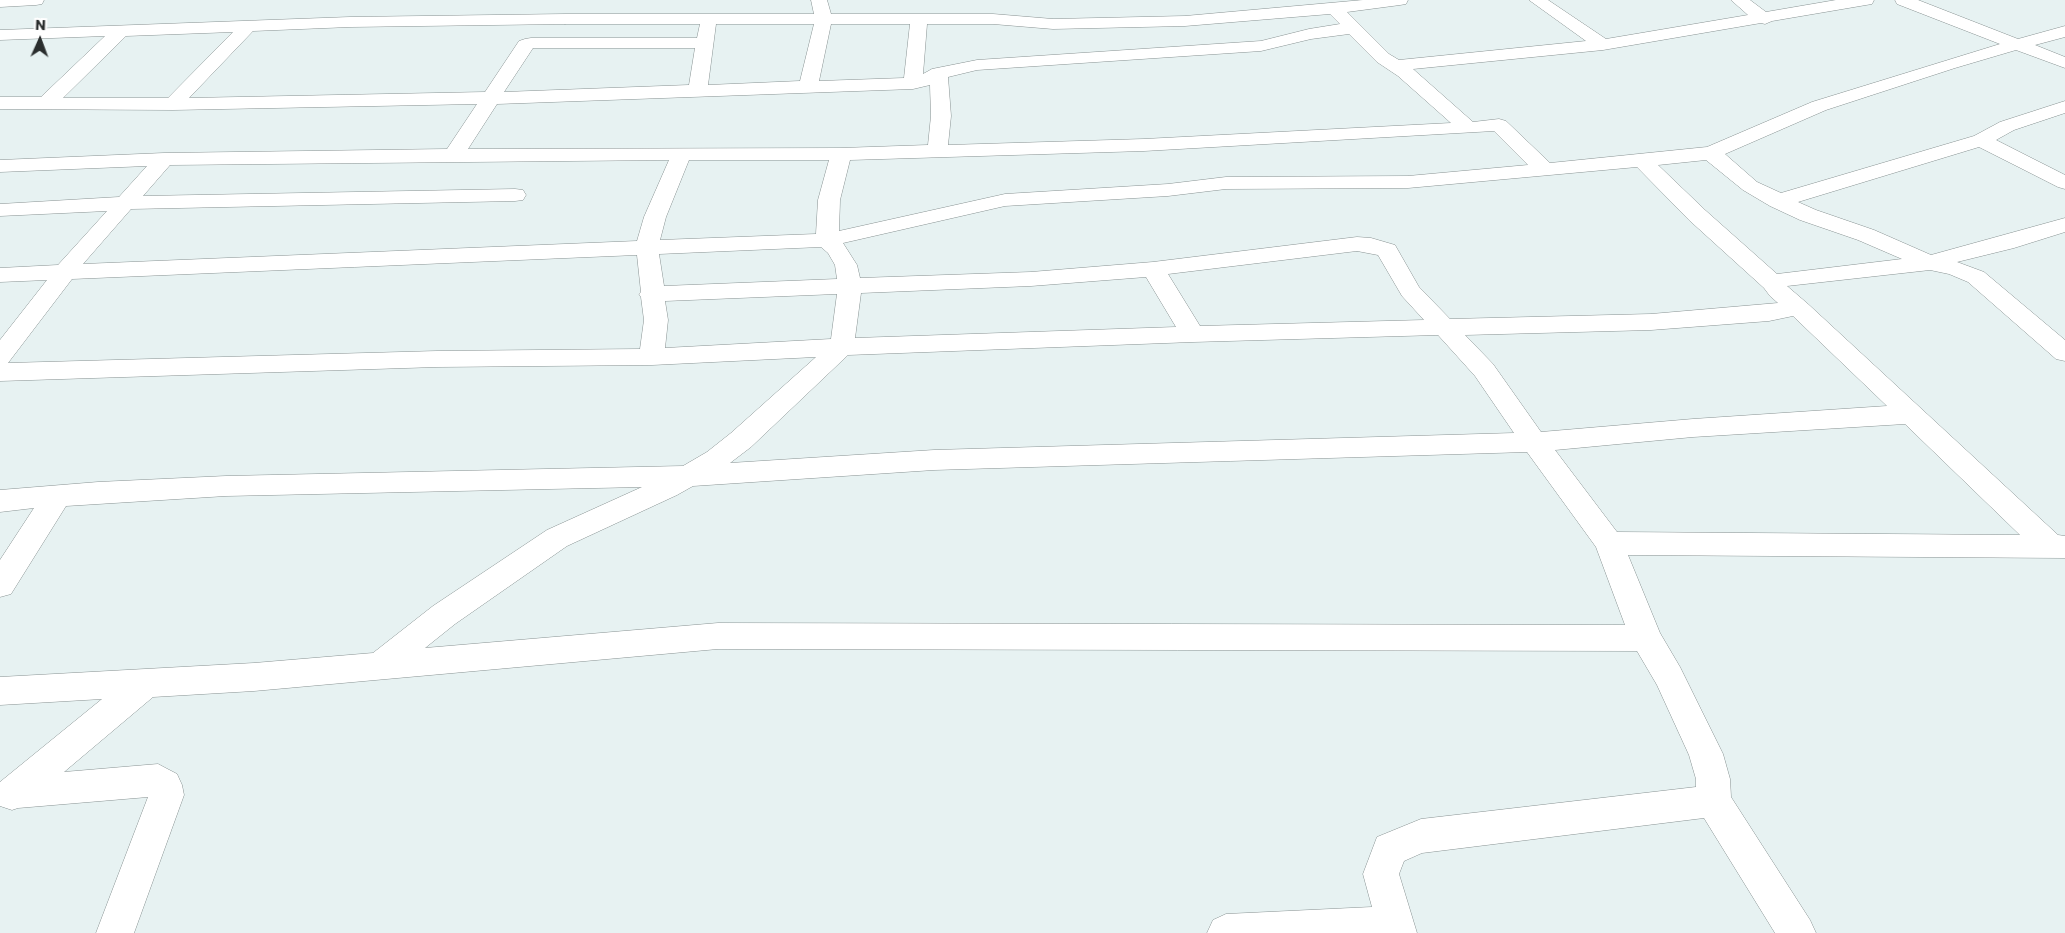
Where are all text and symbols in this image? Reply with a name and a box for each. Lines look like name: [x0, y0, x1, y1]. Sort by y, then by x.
north arrow: [15, 15, 65, 65]
text: N: [35, 15, 46, 35]

